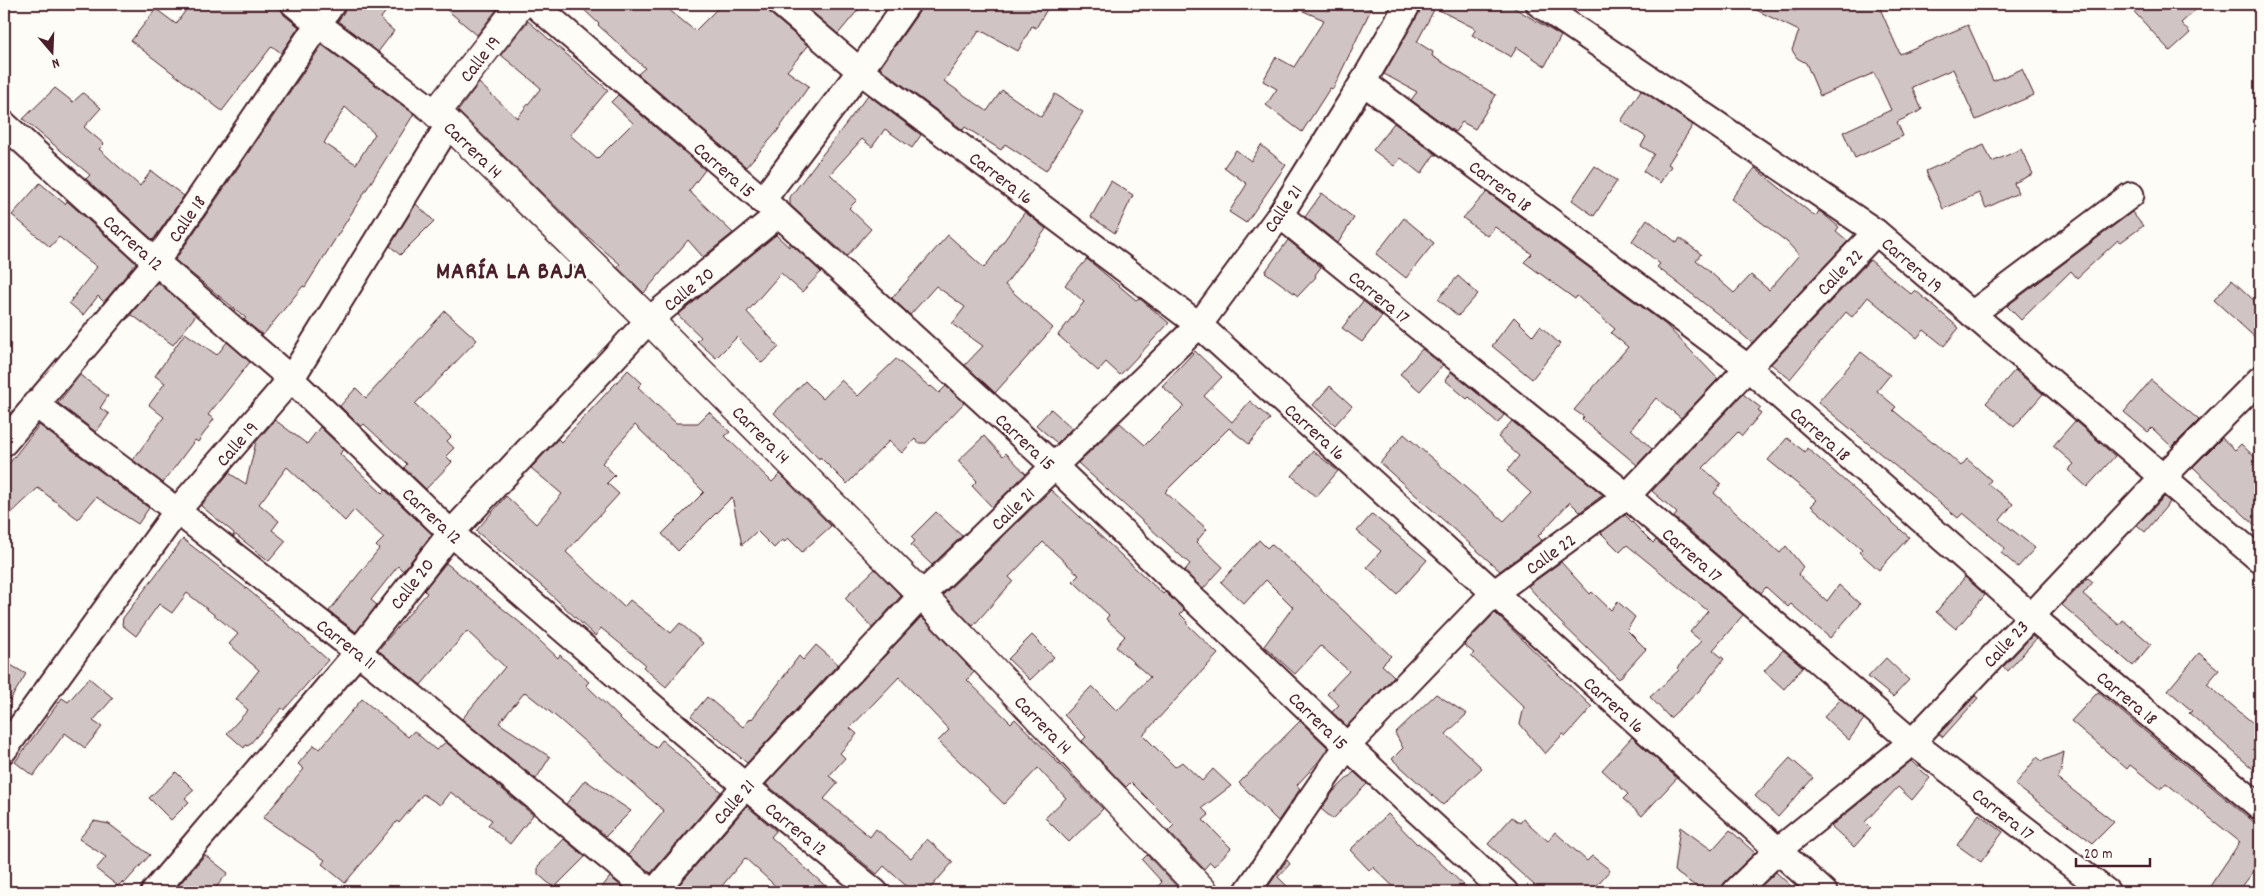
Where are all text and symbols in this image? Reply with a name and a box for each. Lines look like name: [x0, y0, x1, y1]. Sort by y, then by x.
north arrow: [28, 28, 78, 78]
street label: Calle 19: [455, 31, 509, 89]
text: N: [49, 52, 62, 73]
street label: Carrera 14: [436, 116, 507, 187]
street label: Carrera 15: [686, 137, 759, 206]
street label: Carrera 16: [962, 147, 1038, 213]
street label: Carrera 18: [1462, 155, 1536, 221]
street label: Calle 21: [1259, 181, 1311, 239]
street label: Calle 18: [163, 191, 215, 249]
street label: Carrera 12: [95, 210, 168, 279]
street label: Carrera 19: [1874, 232, 1947, 301]
street label: Calle 22: [1812, 244, 1871, 303]
district label: MARÍA LA BAJA: [436, 256, 588, 290]
street label: Calle 20: [659, 262, 722, 320]
street label: Carrera 17: [1341, 265, 1414, 332]
street label: Carrera 16: [1277, 399, 1350, 469]
street label: Carrera 14: [724, 401, 795, 472]
street label: Carrera 18: [1782, 402, 1855, 470]
street label: Carrera 15: [987, 408, 1060, 479]
street label: Calle 19: [211, 416, 266, 474]
street label: Carrera 12: [395, 483, 467, 553]
street label: Calle 21: [986, 483, 1043, 538]
street label: Carrera 17: [1654, 523, 1727, 591]
street label: Calle 22: [1521, 528, 1583, 583]
street label: Calle 20: [385, 554, 442, 617]
street label: Carrera 11: [309, 614, 380, 678]
street label: Calle 23: [1978, 615, 2037, 675]
street label: Carrera 18: [2089, 666, 2162, 733]
street label: Carrera 16: [1576, 672, 1649, 742]
street label: Carrera 15: [1281, 687, 1353, 758]
street label: Carrera 14: [1006, 691, 1077, 762]
street label: Calle 21: [708, 775, 763, 832]
street label: Carrera 17: [1965, 783, 2039, 849]
street label: Carrera 12: [758, 797, 832, 864]
scale bar: [2076, 836, 2150, 868]
text: 20 m: [2084, 844, 2112, 866]

